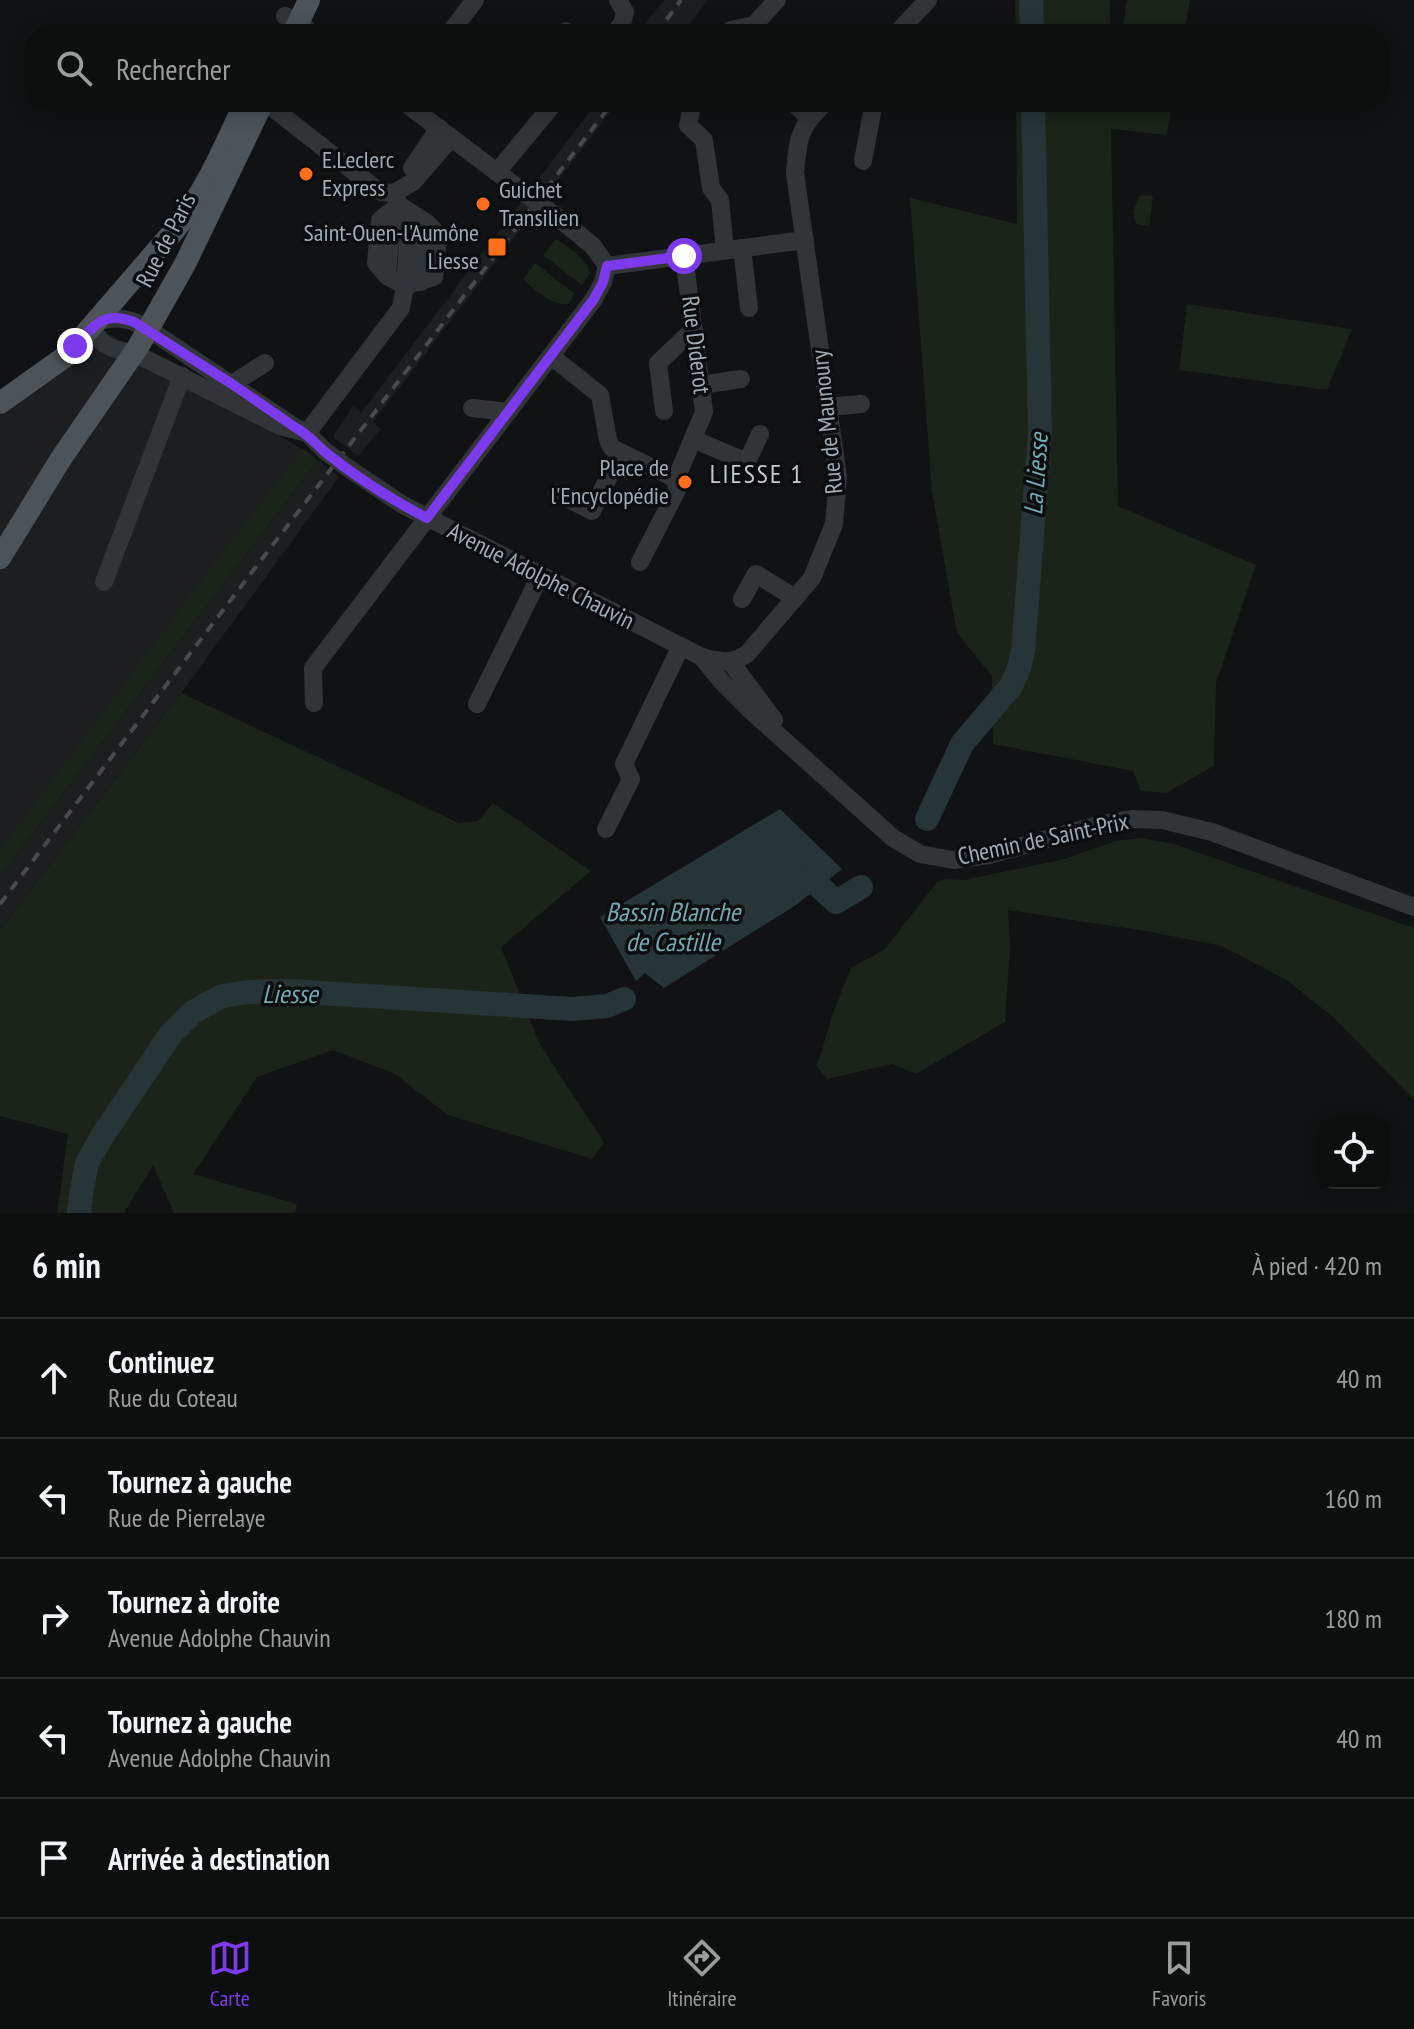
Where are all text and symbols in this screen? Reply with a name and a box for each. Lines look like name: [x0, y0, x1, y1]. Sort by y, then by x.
search box: [24, 24, 1390, 112]
icon: search: [52, 46, 96, 90]
text: Rechercher: [116, 49, 230, 88]
place label: E.Leclerc Express: [322, 144, 395, 203]
marker: E.Leclerc Express: [297, 165, 315, 183]
place label: Guichet Transilien: [499, 174, 579, 233]
street label: Rue de Paris: [129, 187, 203, 292]
marker: Guichet Transilien: [474, 195, 492, 213]
place label: Saint-Ouen-l'Aumône Liesse: [304, 217, 479, 276]
marker: Saint-Ouen-l'Aumône Liesse: [486, 236, 508, 258]
route start: [666, 238, 702, 274]
street label: Rue Diderot: [675, 294, 718, 396]
route end: [57, 328, 93, 364]
street label: Rue de Maunoury: [804, 349, 849, 496]
water label: La Liesse: [1016, 430, 1055, 516]
place label: Place de l'Encyclopédie: [551, 452, 669, 511]
district label: LIESSE 1: [710, 457, 804, 490]
marker: Place de l'Encyclopédie: [676, 473, 694, 491]
street label: Avenue Adolphe Chauvin: [443, 515, 640, 636]
street label: Chemin de Saint-Prix: [955, 805, 1131, 872]
water label: Bassin Blanche de Castille: [606, 895, 742, 958]
water label: Liesse: [262, 977, 320, 1010]
map controls: [1318, 1117, 1390, 1189]
button: locate: [1318, 1117, 1390, 1189]
text: 6 min: [32, 1243, 101, 1287]
text: À pied · 420 m: [1252, 1249, 1382, 1282]
text: Continuez: [108, 1342, 214, 1381]
icon: ahead: [32, 1356, 76, 1400]
text: 40 m: [1336, 1362, 1382, 1395]
text: Rue du Coteau: [108, 1381, 238, 1414]
text: Tournez à gauche: [108, 1462, 292, 1501]
icon: left: [32, 1476, 76, 1520]
text: 160 m: [1324, 1482, 1382, 1515]
text: Rue de Pierrelaye: [108, 1501, 266, 1534]
text: Tournez à droite: [108, 1582, 280, 1621]
icon: right: [32, 1596, 76, 1640]
text: 180 m: [1324, 1602, 1382, 1635]
text: Avenue Adolphe Chauvin: [108, 1621, 331, 1654]
text: Tournez à gauche: [108, 1702, 292, 1741]
icon: left: [32, 1716, 76, 1760]
text: 40 m: [1336, 1722, 1382, 1755]
text: Avenue Adolphe Chauvin: [108, 1741, 331, 1774]
icon: arrive: [32, 1836, 76, 1880]
text: Arrivée à destination: [108, 1839, 330, 1878]
tab: Carte: [208, 1936, 252, 2012]
tab: Itinéraire: [667, 1936, 737, 2012]
tab: Favoris: [1152, 1936, 1206, 2012]

